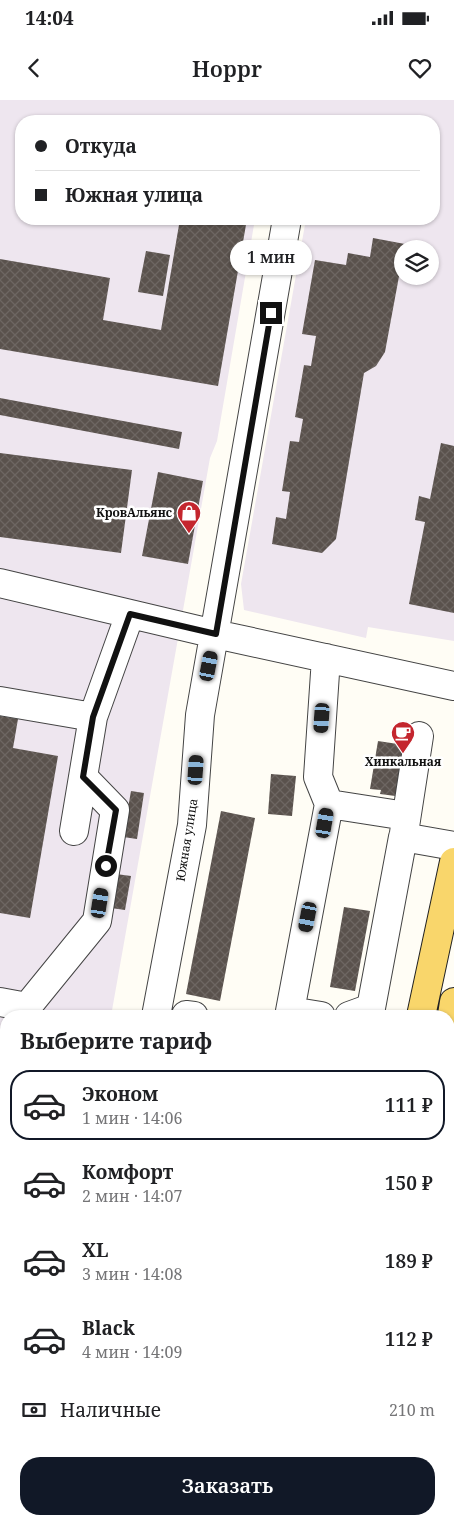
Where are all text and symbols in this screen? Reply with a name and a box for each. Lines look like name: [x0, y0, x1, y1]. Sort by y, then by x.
text: 14:04: [25, 5, 74, 31]
text: Hoppr: [192, 53, 262, 83]
icon: back: [20, 54, 48, 82]
icon: heart: [406, 54, 434, 82]
text: Откуда: [65, 133, 137, 159]
text: Южная улица: [65, 182, 203, 208]
callout: 1 мин: [230, 240, 312, 276]
map controls: [394, 240, 439, 285]
button: layers: [394, 240, 439, 285]
text: 1 мин: [247, 246, 295, 268]
route end: [260, 302, 282, 324]
shop icon: КровАльянс: [176, 500, 202, 534]
place label: КровАльянс: [96, 504, 172, 521]
car: [198, 650, 219, 682]
car: [313, 703, 330, 733]
cafe icon: Хинкальная: [390, 720, 416, 754]
place label: Хинкальная: [365, 753, 442, 770]
car: [187, 755, 204, 785]
street label: Южная улица: [172, 797, 201, 883]
car: [315, 807, 334, 839]
route start: [95, 855, 117, 877]
car: [90, 887, 109, 919]
car: [297, 901, 318, 933]
text: Выберите тариф: [20, 1025, 212, 1055]
text: Эконом: [82, 1081, 158, 1107]
icon: car: [22, 1083, 67, 1128]
text: 111 ₽: [385, 1092, 433, 1118]
text: 1 мин · 14:06: [82, 1107, 183, 1129]
text: Комфорт: [82, 1159, 173, 1185]
icon: car: [22, 1161, 67, 1206]
text: 150 ₽: [385, 1170, 433, 1196]
text: 2 мин · 14:07: [82, 1185, 183, 1207]
text: XL: [82, 1237, 108, 1263]
icon: car: [22, 1239, 67, 1284]
text: 189 ₽: [385, 1248, 433, 1274]
text: 3 мин · 14:08: [82, 1263, 183, 1285]
text: Black: [82, 1315, 135, 1341]
icon: car: [22, 1317, 67, 1362]
text: 112 ₽: [385, 1326, 433, 1352]
text: 4 мин · 14:09: [82, 1341, 183, 1363]
icon: cash: [20, 1396, 48, 1424]
text: Наличные: [60, 1397, 161, 1423]
text: 210 m: [389, 1399, 435, 1421]
button: Заказать: [20, 1457, 435, 1515]

